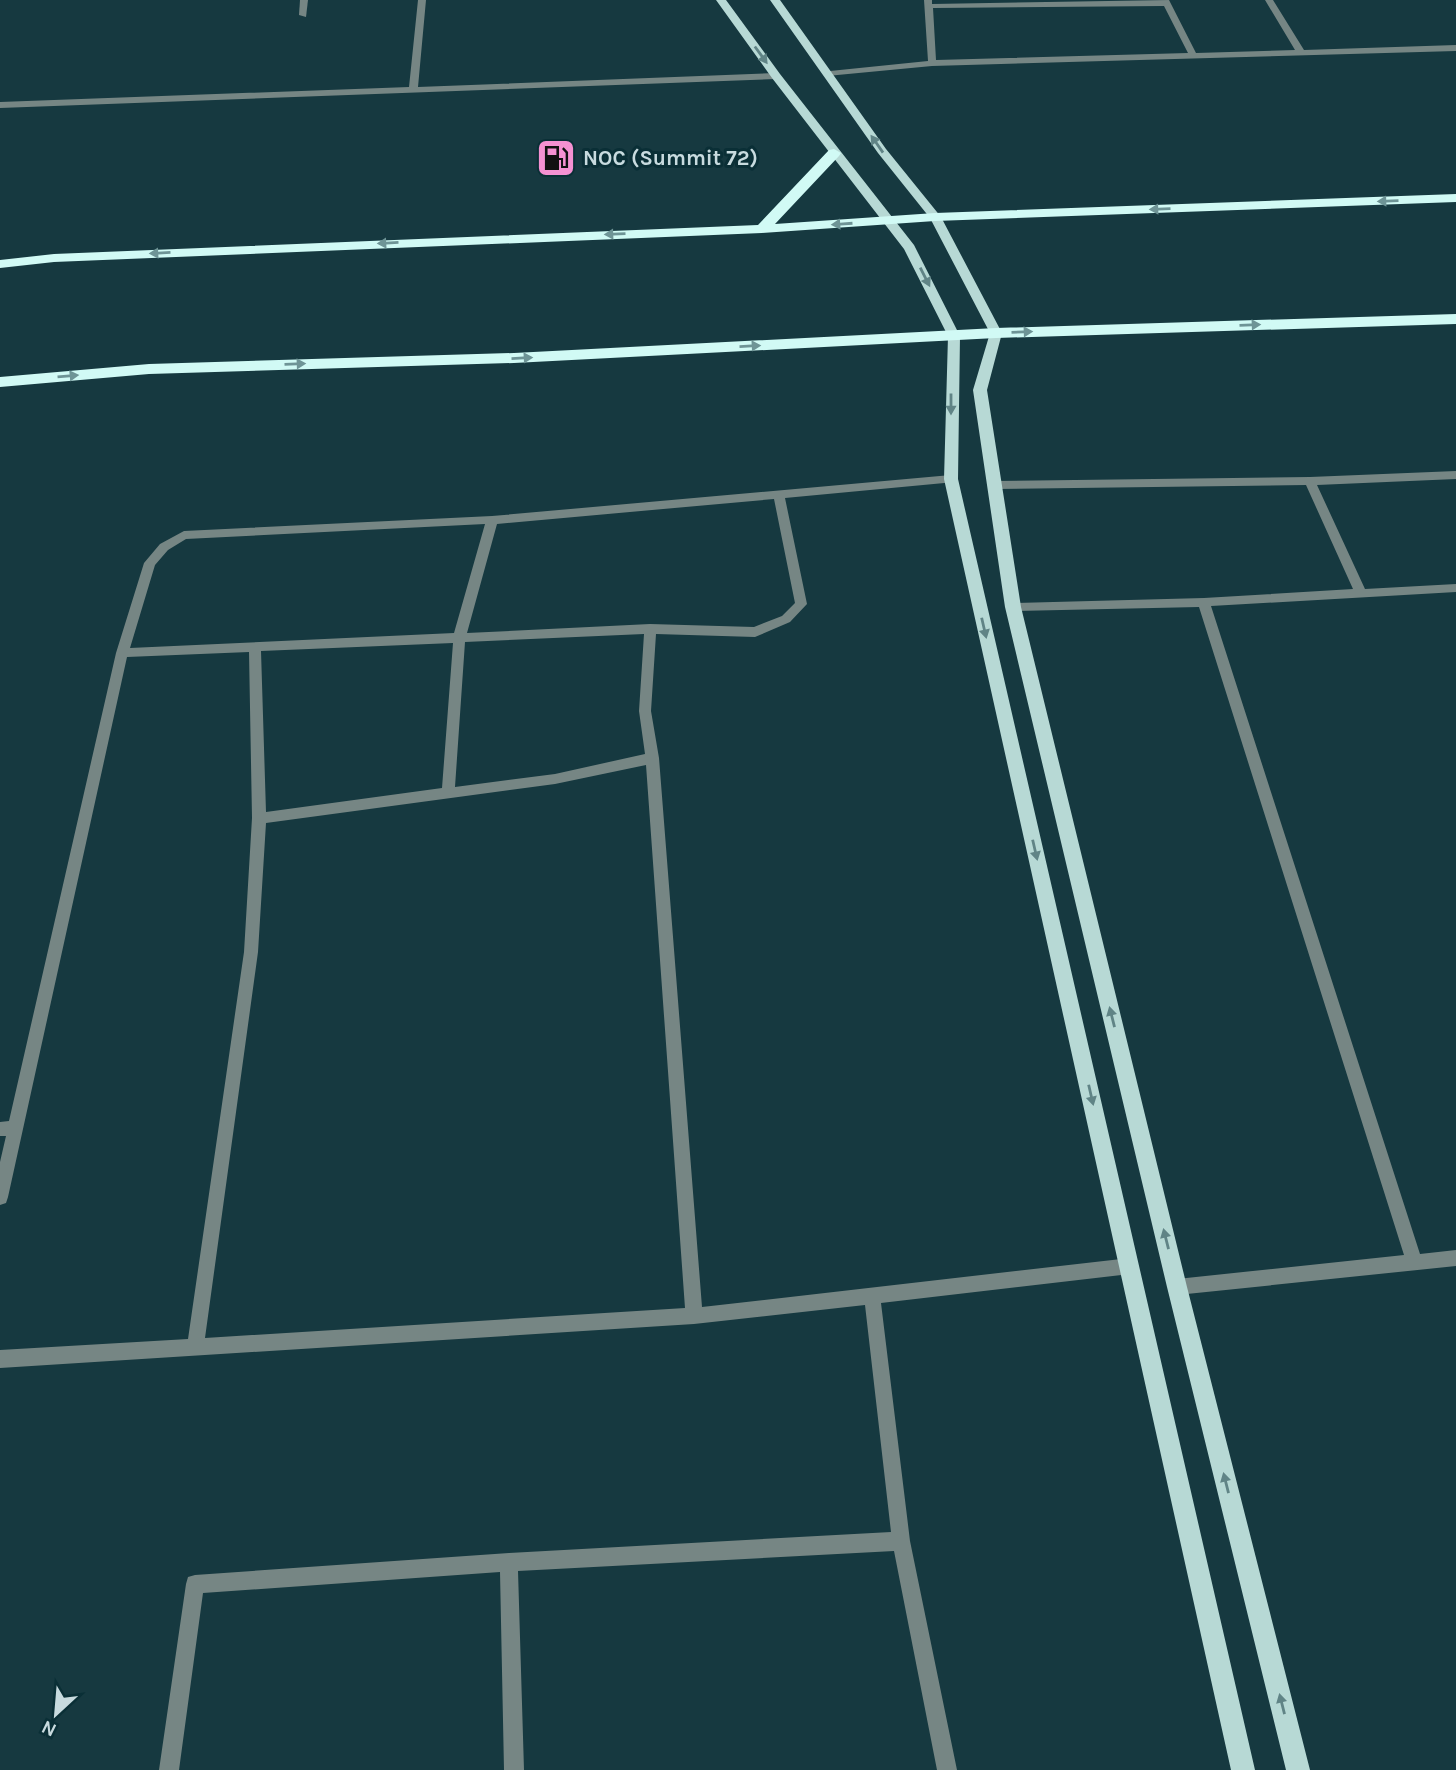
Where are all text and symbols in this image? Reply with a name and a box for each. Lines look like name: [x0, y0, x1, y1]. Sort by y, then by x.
one-way arrow: [754, 46, 768, 64]
one-way arrow: [870, 135, 884, 153]
fuel station icon: NOC (Summit 72): [535, 137, 577, 179]
place label: NOC (Summit 72): [583, 146, 758, 170]
one-way arrow: [1377, 196, 1399, 207]
one-way arrow: [1149, 203, 1171, 214]
one-way arrow: [831, 218, 853, 229]
one-way arrow: [604, 229, 626, 240]
one-way arrow: [376, 238, 398, 249]
one-way arrow: [149, 248, 171, 259]
one-way arrow: [919, 267, 930, 287]
one-way arrow: [1239, 320, 1261, 331]
one-way arrow: [1011, 326, 1033, 338]
one-way arrow: [739, 341, 761, 352]
one-way arrow: [512, 352, 534, 363]
one-way arrow: [284, 359, 306, 370]
one-way arrow: [57, 370, 79, 381]
one-way arrow: [945, 393, 957, 415]
one-way arrow: [979, 617, 990, 639]
one-way arrow: [1030, 839, 1041, 861]
one-way arrow: [1106, 1006, 1117, 1028]
one-way arrow: [1086, 1085, 1097, 1107]
one-way arrow: [1160, 1227, 1171, 1249]
one-way arrow: [1220, 1472, 1231, 1494]
north arrow: [21, 1679, 91, 1749]
one-way arrow: [1276, 1693, 1287, 1715]
text: N: [38, 1716, 60, 1741]

